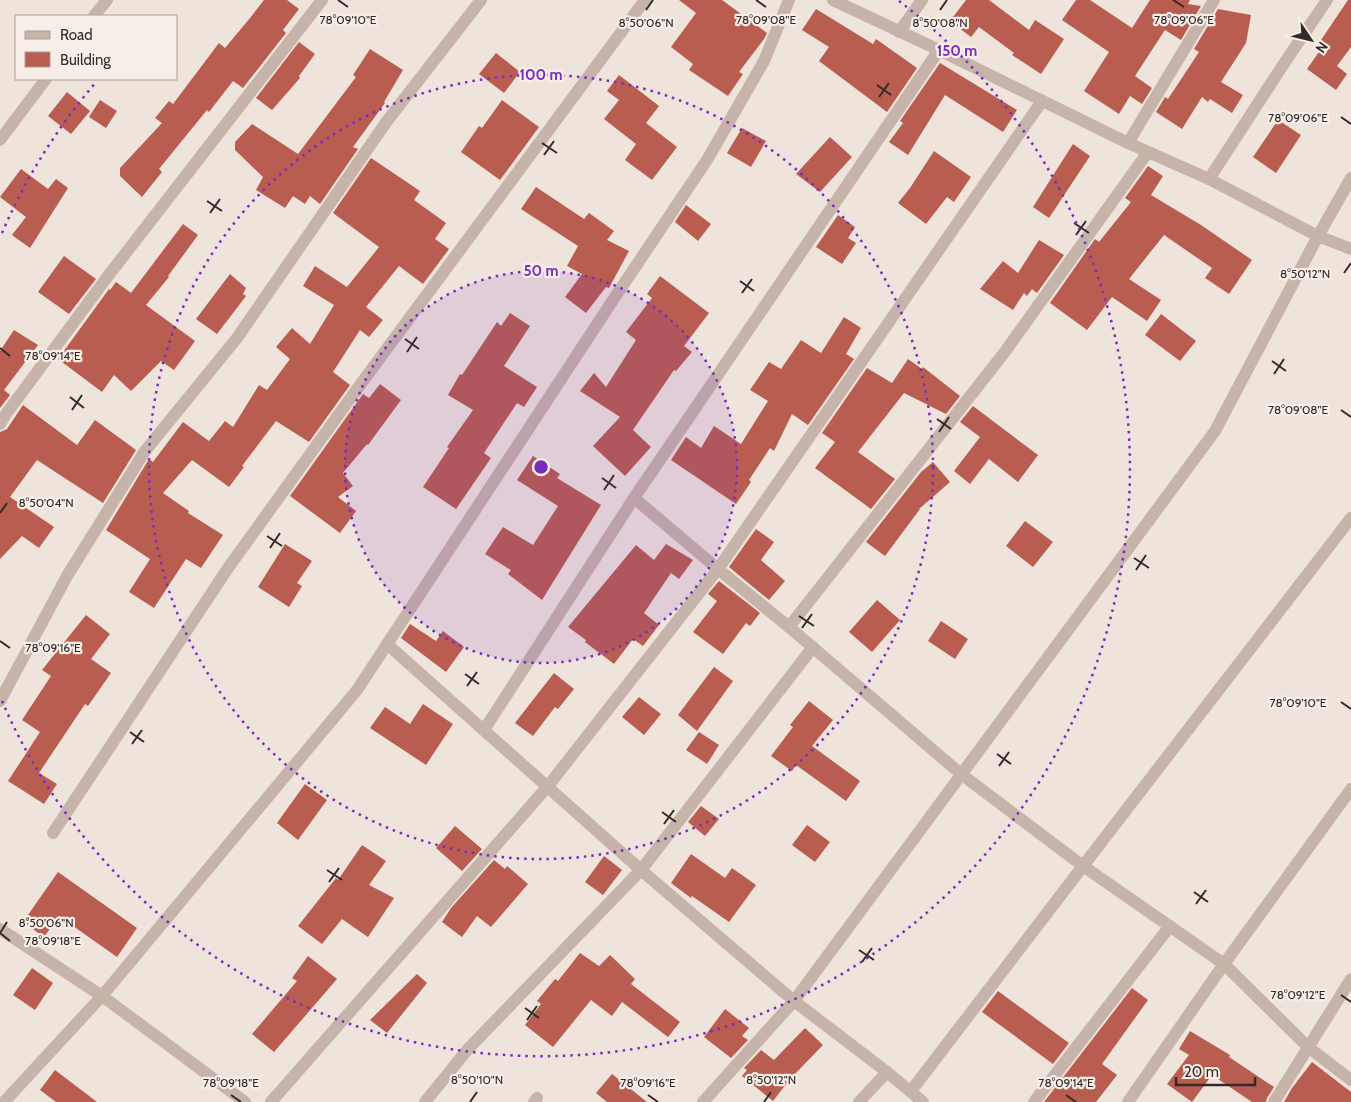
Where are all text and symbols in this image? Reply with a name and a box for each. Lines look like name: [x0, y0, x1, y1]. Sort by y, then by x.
text: 78°09'10"E: [320, 12, 377, 27]
text: 78°09'08"E: [736, 12, 796, 27]
text: 78°09'06"E: [1154, 12, 1214, 27]
legend: [15, 15, 178, 80]
text: 8°50'06"N: [618, 15, 674, 30]
text: 8°50'08"N: [912, 15, 968, 30]
north arrow: [1286, 15, 1336, 65]
text: Road: [60, 26, 93, 44]
text: N: [1311, 38, 1332, 57]
text: 150 m: [937, 42, 977, 60]
text: Building: [60, 51, 111, 69]
text: 100 m: [519, 66, 563, 84]
text: 78°09'06"E: [1268, 110, 1328, 125]
text: 50 m: [523, 262, 559, 280]
text: 8°50'12"N: [1280, 266, 1330, 281]
text: 78°09'14"E: [25, 348, 81, 363]
text: 78°09'08"E: [1268, 402, 1328, 417]
centre of rings: [532, 458, 550, 476]
text: 8°50'04"N: [18, 495, 74, 510]
text: 78°09'16"E: [25, 640, 81, 655]
text: 78°09'10"E: [1270, 695, 1327, 710]
text: 8°50'06"N: [18, 915, 74, 930]
text: 78°09'18"E: [25, 933, 81, 948]
text: 78°09'12"E: [1271, 987, 1326, 1002]
scale bar: [1176, 1054, 1255, 1086]
text: 20 m: [1184, 1063, 1219, 1081]
text: 8°50'10"N: [451, 1072, 503, 1087]
text: 8°50'12"N: [746, 1072, 796, 1087]
text: 78°09'18"E: [203, 1075, 259, 1090]
text: 78°09'16"E: [620, 1075, 676, 1090]
text: 78°09'14"E: [1038, 1075, 1094, 1090]

